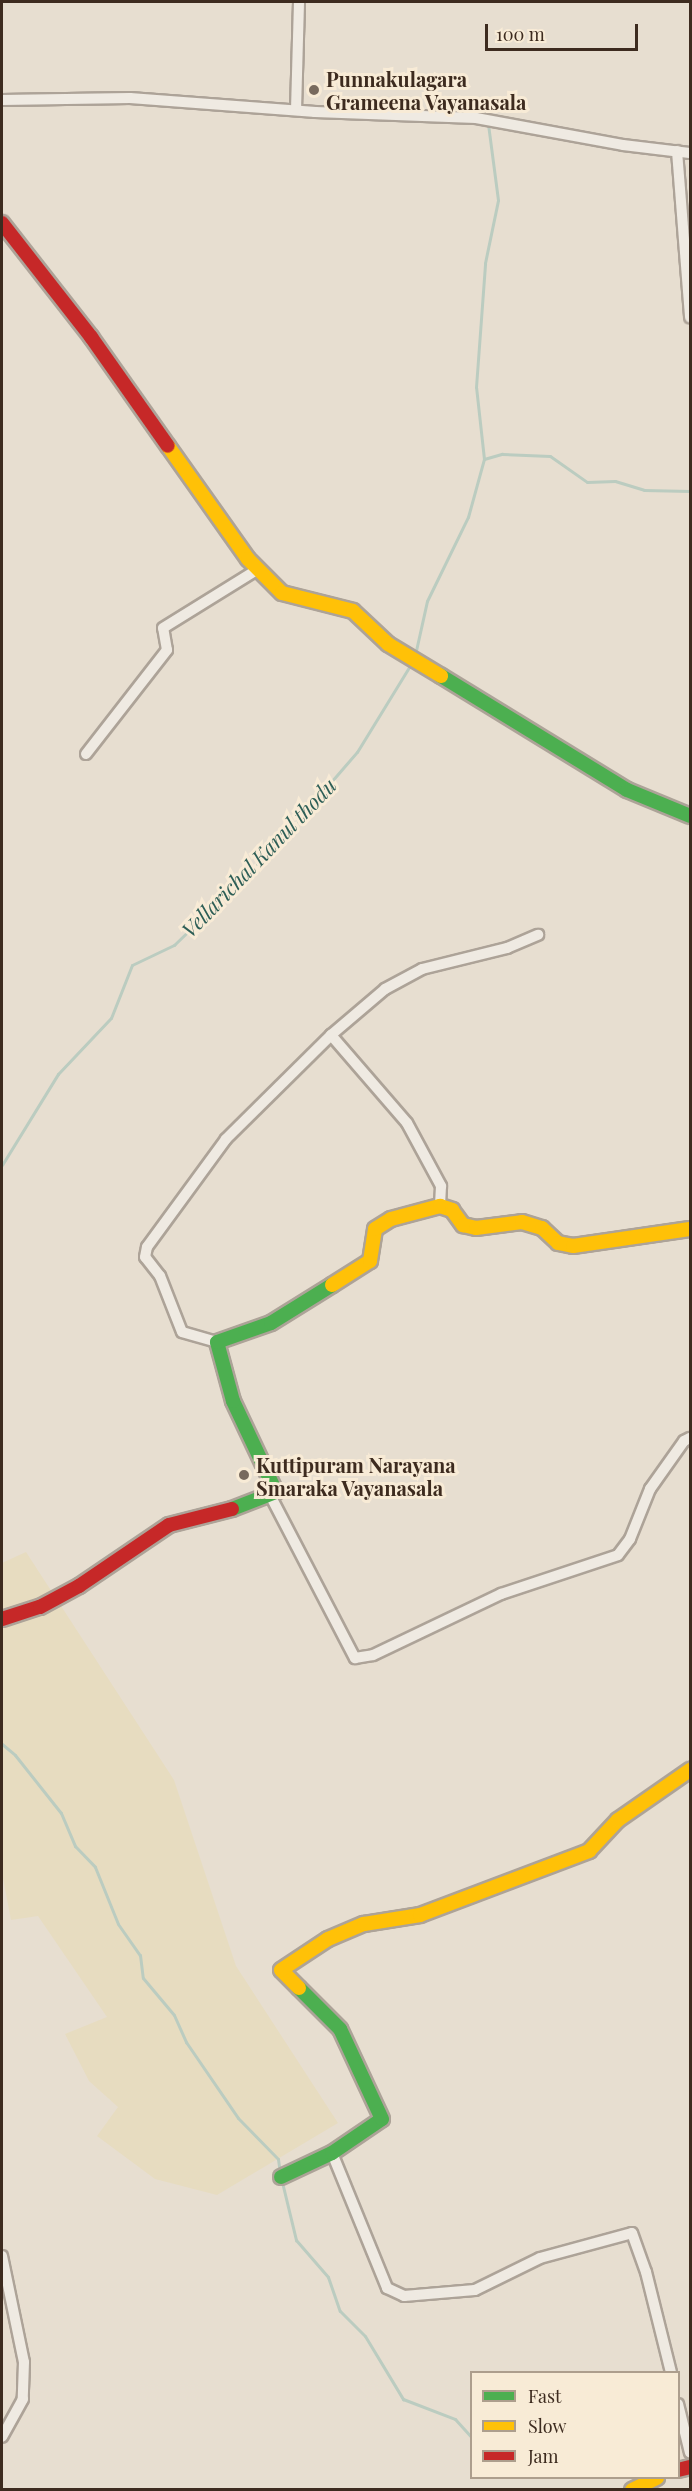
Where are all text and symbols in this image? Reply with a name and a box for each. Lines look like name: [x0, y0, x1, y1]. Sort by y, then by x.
scale bar: [488, 12, 641, 50]
text: 100 m: [496, 22, 545, 46]
place label: Punnakulagara Grameena Vayanasala: [326, 66, 527, 113]
marker: Punnakulagara Grameena Vayanasala: [307, 83, 321, 97]
water label: Vellarichal Kanul thodu: [175, 772, 341, 942]
place label: Kuttipuram Narayana Smaraka Vayanasala: [256, 1452, 456, 1499]
marker: Kuttipuram Narayana Smaraka Vayanasala: [237, 1468, 251, 1482]
legend: [470, 2371, 680, 2479]
text: Fast: [528, 2384, 561, 2408]
text: Slow: [528, 2414, 566, 2438]
text: Jam: [528, 2444, 558, 2468]

